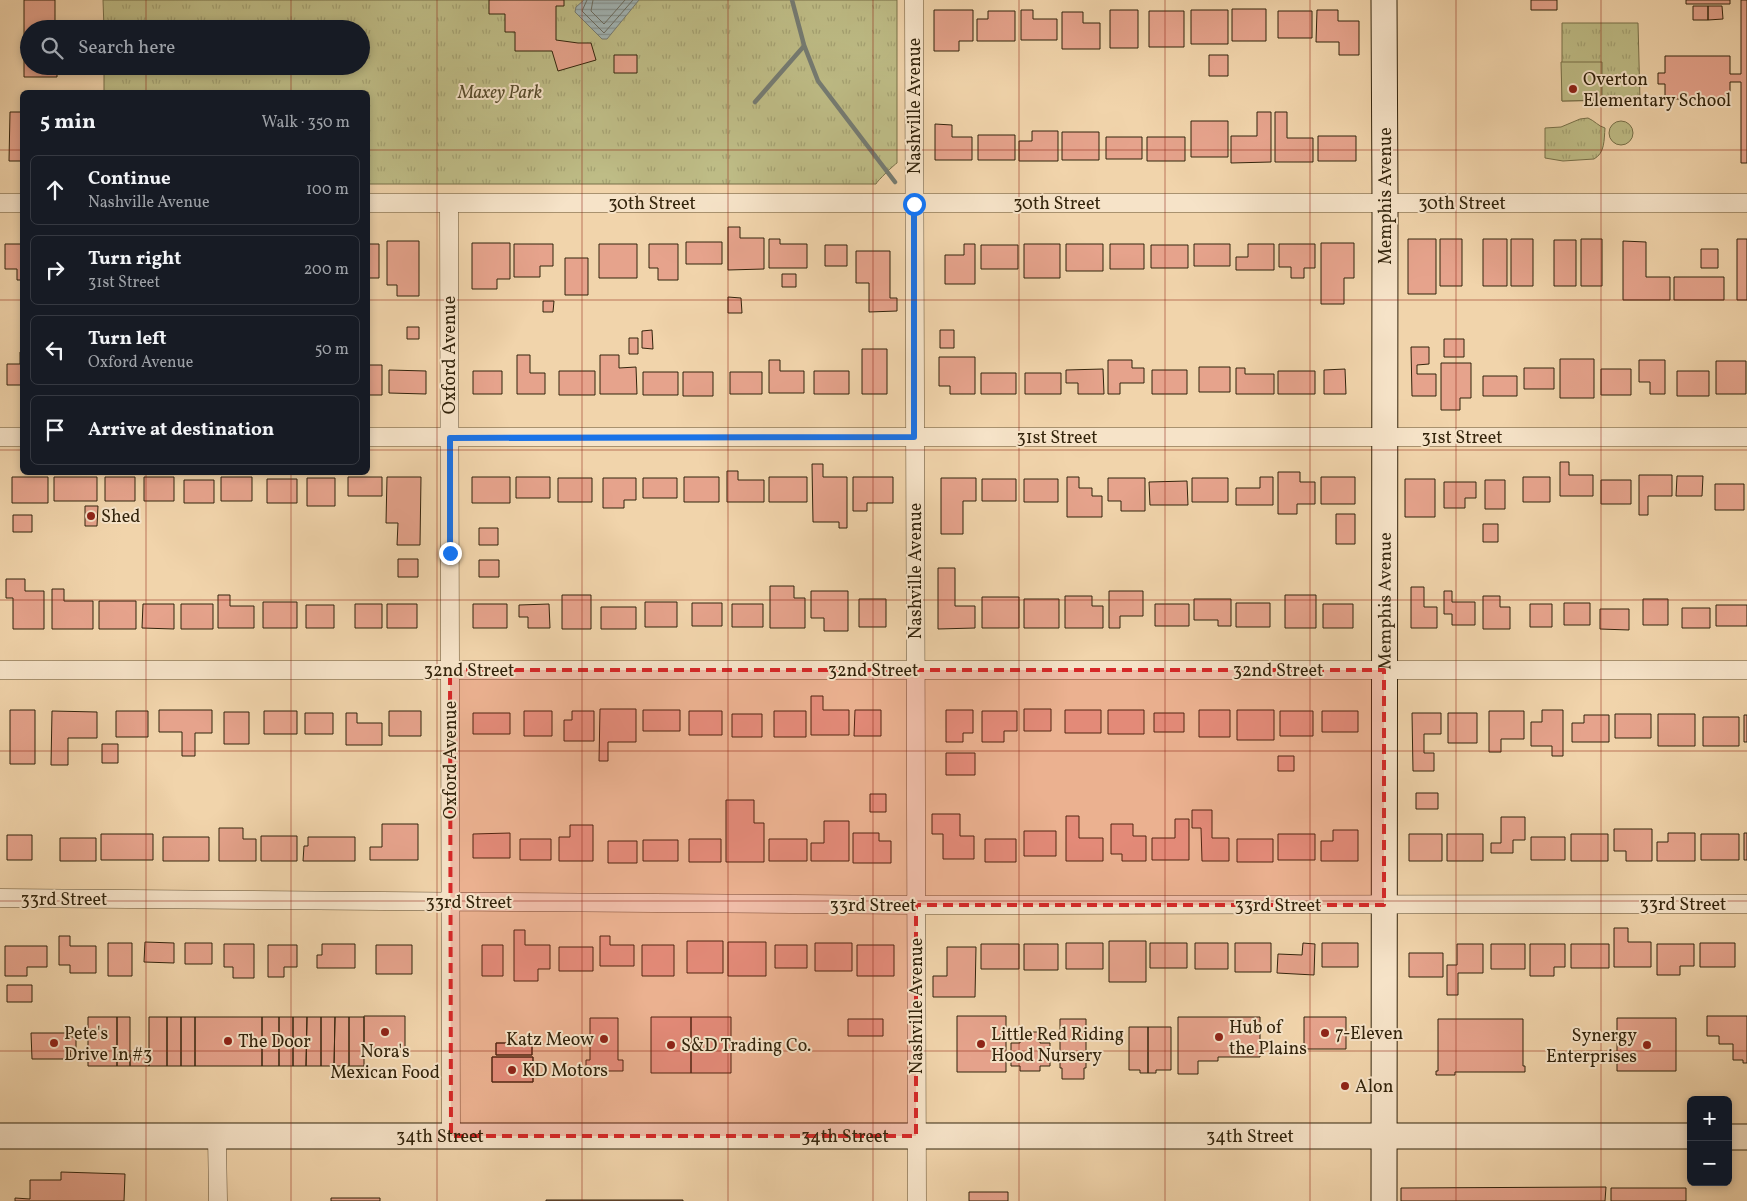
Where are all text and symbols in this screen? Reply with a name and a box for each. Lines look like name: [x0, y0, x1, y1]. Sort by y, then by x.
search box: [20, 20, 370, 75]
icon: search: [38, 34, 66, 62]
text: Search here: [78, 35, 175, 61]
street label: Nashville Avenue: [903, 38, 928, 174]
place label: Overton Elementary School: [1583, 68, 1731, 114]
park label: Maxey Park: [457, 81, 542, 106]
marker: Overton Elementary School: [1567, 83, 1579, 95]
text: 5 min: [40, 108, 96, 137]
text: Walk · 350 m: [262, 112, 350, 134]
street label: Memphis Avenue: [1374, 127, 1399, 265]
text: Continue: [88, 166, 171, 192]
icon: ahead: [41, 176, 69, 204]
text: 100 m: [306, 179, 349, 201]
text: Nashville Avenue: [88, 192, 210, 214]
street label: 30th Street: [608, 192, 696, 217]
street label: 30th Street: [1013, 192, 1101, 217]
street label: 30th Street: [1418, 192, 1506, 217]
route start: [903, 193, 926, 216]
text: Turn right: [88, 246, 181, 272]
icon: right: [41, 256, 69, 284]
text: 200 m: [304, 259, 349, 281]
text: 31st Street: [88, 272, 160, 294]
street label: Oxford Avenue: [438, 296, 463, 414]
text: Turn left: [88, 326, 167, 352]
icon: left: [41, 336, 69, 364]
text: 50 m: [315, 339, 349, 361]
text: Oxford Avenue: [88, 352, 193, 374]
icon: arrive: [41, 416, 69, 444]
text: Arrive at destination: [88, 417, 274, 443]
street label: 31st Street: [1016, 426, 1098, 451]
street label: 31st Street: [1421, 426, 1503, 451]
street label: Nashville Avenue: [904, 503, 929, 639]
place label: Shed: [101, 505, 140, 530]
marker: Shed: [85, 510, 97, 522]
street label: Memphis Avenue: [1374, 532, 1399, 670]
route end: [439, 542, 462, 565]
street label: 32nd Street: [424, 659, 514, 684]
street label: 32nd Street: [828, 659, 918, 684]
street label: 32nd Street: [1233, 659, 1323, 684]
street label: Oxford Avenue: [439, 701, 464, 819]
street label: 33rd Street: [21, 888, 107, 913]
street label: 33rd Street: [426, 891, 512, 916]
street label: 33rd Street: [1640, 893, 1726, 918]
street label: 33rd Street: [830, 894, 916, 919]
street label: 33rd Street: [1235, 894, 1321, 919]
street label: Nashville Avenue: [905, 938, 930, 1074]
place label: Hub of the Plains: [1229, 1016, 1307, 1062]
place label: Pete's Drive In #3: [64, 1022, 152, 1068]
place label: 7-Eleven: [1335, 1022, 1403, 1047]
place label: Little Red Riding Hood Nursery: [991, 1023, 1124, 1069]
place label: Synergy Enterprises: [1546, 1024, 1637, 1070]
marker: Nora's Mexican Food: [379, 1026, 391, 1038]
marker: 7-Eleven: [1319, 1027, 1331, 1039]
place label: Katz Meow: [506, 1028, 594, 1053]
place label: The Door: [238, 1030, 311, 1055]
marker: Hub of the Plains: [1213, 1031, 1225, 1043]
marker: Katz Meow: [598, 1033, 610, 1045]
place label: S&D Trading Co.: [681, 1034, 811, 1059]
marker: The Door: [222, 1035, 234, 1047]
marker: Pete's Drive In #3: [48, 1037, 60, 1049]
marker: Little Red Riding Hood Nursery: [975, 1038, 987, 1050]
marker: S&D Trading Co.: [665, 1039, 677, 1051]
marker: Synergy Enterprises: [1641, 1039, 1653, 1051]
place label: Nora's Mexican Food: [330, 1040, 440, 1086]
place label: KD Motors: [522, 1059, 608, 1084]
marker: KD Motors: [506, 1064, 518, 1076]
place label: Alon: [1355, 1075, 1394, 1100]
marker: Alon: [1339, 1080, 1351, 1092]
map controls: [1687, 1096, 1732, 1186]
button: +: [1687, 1096, 1732, 1141]
street label: 34th Street: [396, 1125, 484, 1150]
street label: 34th Street: [801, 1125, 889, 1150]
street label: 34th Street: [1206, 1125, 1294, 1150]
button: −: [1687, 1141, 1732, 1186]

